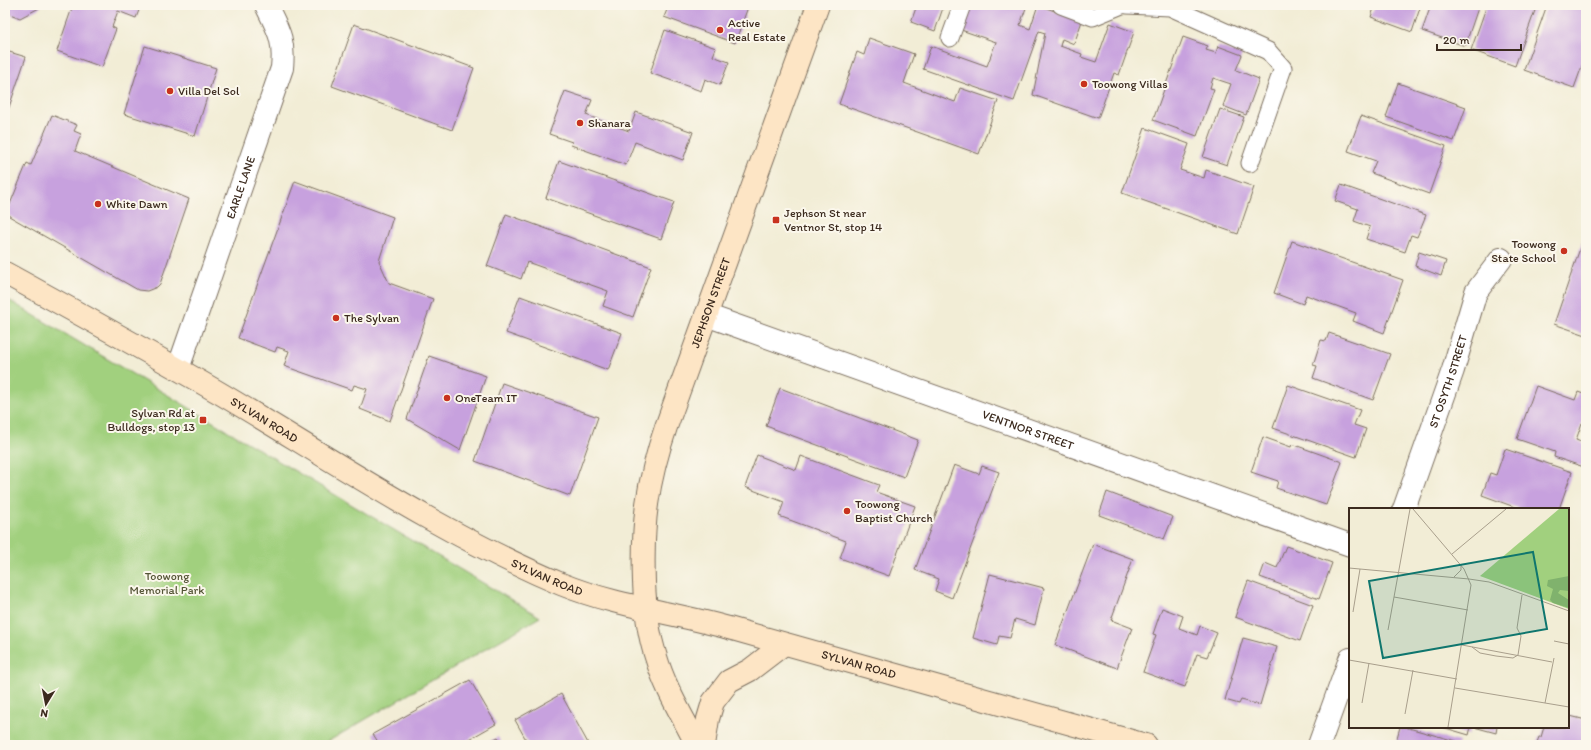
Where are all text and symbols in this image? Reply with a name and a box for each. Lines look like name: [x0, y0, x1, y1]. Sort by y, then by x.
place label: Active Real Estate: [728, 16, 786, 44]
marker: Active Real Estate: [715, 25, 725, 35]
scale bar: [1437, 26, 1521, 52]
text: 20 m: [1443, 33, 1470, 47]
place label: Toowong Villas: [1092, 77, 1168, 91]
marker: Toowong Villas: [1079, 79, 1089, 89]
place label: Villa Del Sol: [178, 84, 240, 98]
marker: Villa Del Sol: [165, 86, 175, 96]
place label: Shanara: [588, 116, 632, 130]
marker: Shanara: [575, 118, 585, 128]
street label: EARLE LANE: [223, 154, 258, 221]
place label: White Dawn: [106, 197, 168, 211]
marker: White Dawn: [93, 199, 103, 209]
place label: Jephson St near Ventnor St, stop 14: [784, 206, 882, 234]
marker: Jephson St near Ventnor St, stop 14: [771, 215, 781, 225]
place label: Toowong State School: [1491, 237, 1557, 265]
marker: Toowong State School: [1559, 246, 1569, 256]
street label: JEPHSON STREET: [688, 256, 733, 350]
place label: The Sylvan: [344, 311, 400, 325]
marker: The Sylvan: [331, 313, 341, 323]
street label: ST OSYTH STREET: [1426, 333, 1470, 430]
place label: OneTeam IT: [455, 391, 518, 405]
marker: OneTeam IT: [442, 393, 452, 403]
street label: SYLVAN ROAD: [228, 394, 301, 446]
place label: Sylvan Rd at Bulldogs, stop 13: [107, 406, 195, 434]
street label: VENTNOR STREET: [980, 407, 1076, 453]
marker: Sylvan Rd at Bulldogs, stop 13: [198, 415, 208, 425]
place label: Toowong Baptist Church: [855, 497, 933, 525]
marker: Toowong Baptist Church: [842, 506, 852, 516]
inset map: [1349, 508, 1569, 728]
street label: SYLVAN ROAD: [509, 556, 585, 599]
park label: Toowong Memorial Park: [130, 569, 204, 597]
street label: SYLVAN ROAD: [820, 647, 898, 681]
north arrow: [26, 684, 66, 724]
text: N: [40, 706, 49, 720]

